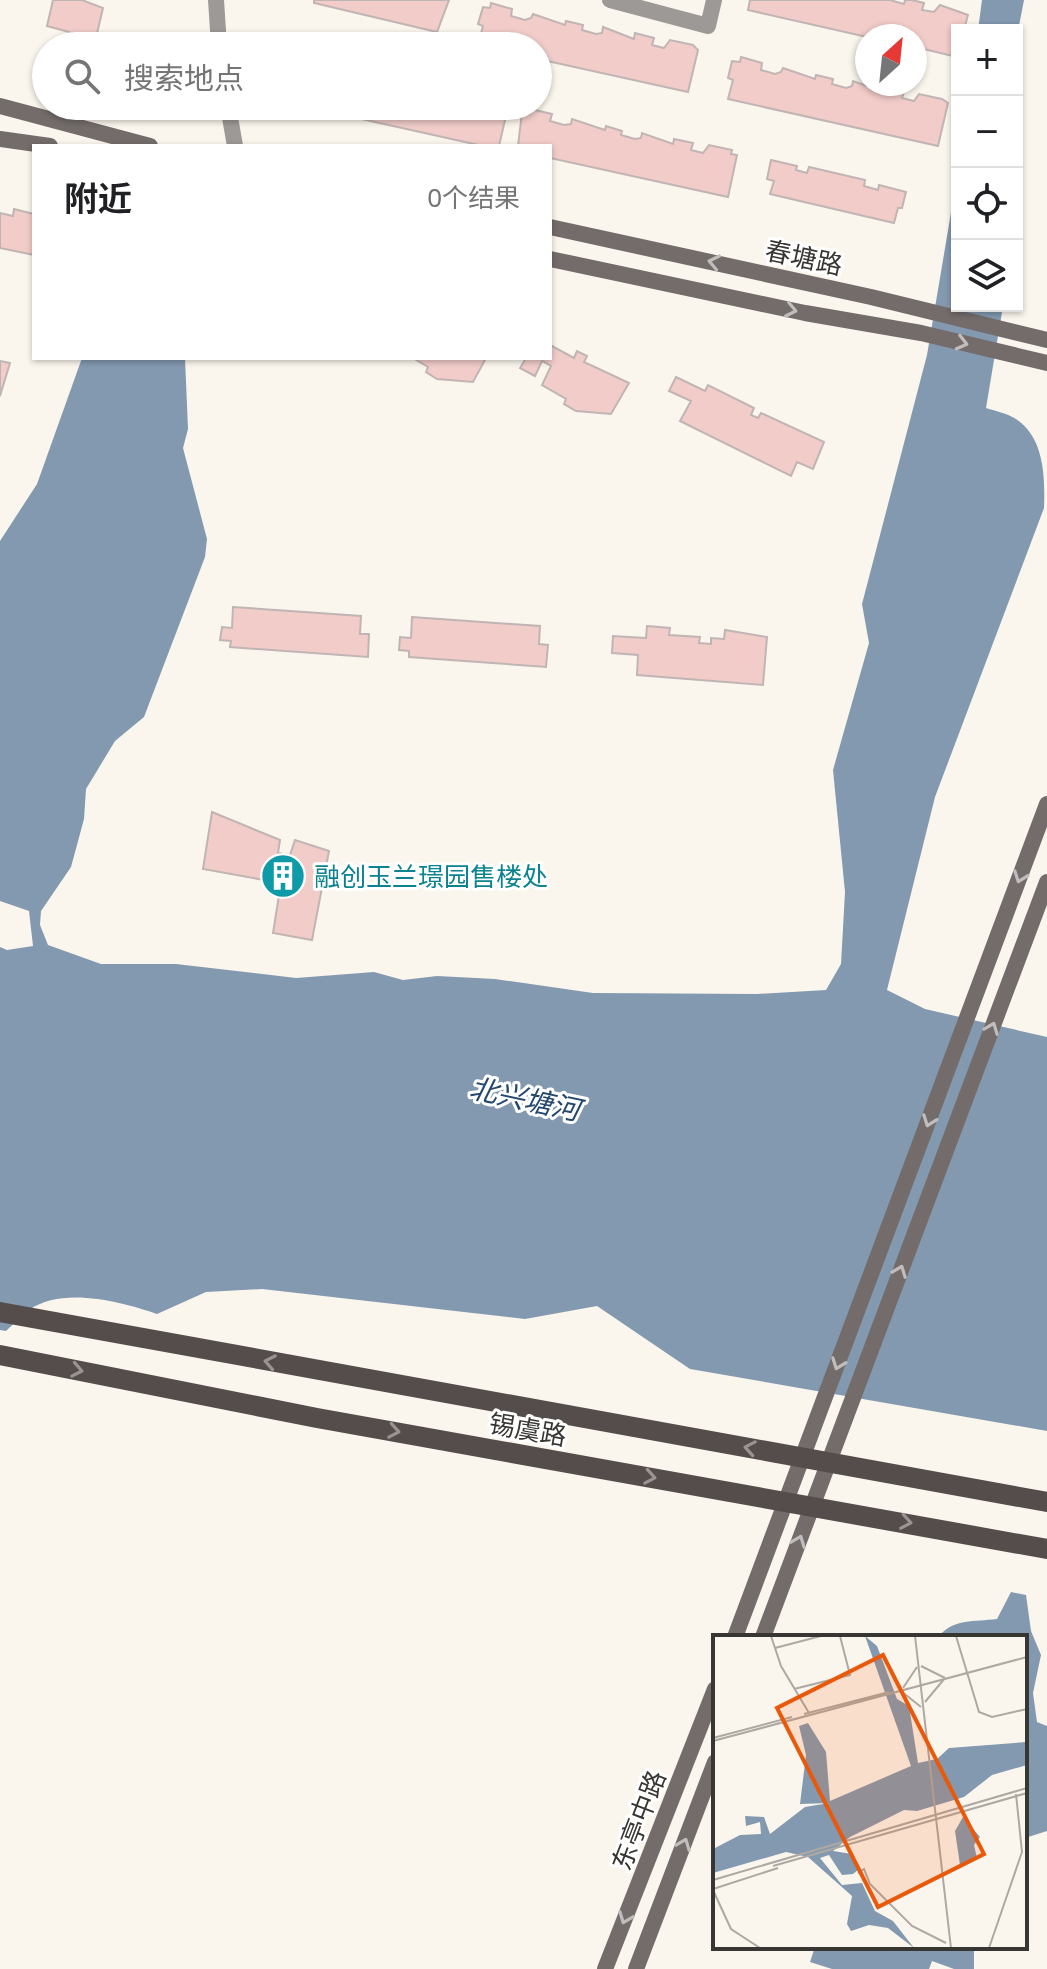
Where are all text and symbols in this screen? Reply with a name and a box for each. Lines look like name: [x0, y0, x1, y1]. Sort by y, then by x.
north arrow: [855, 24, 927, 96]
map controls: [951, 24, 1023, 312]
button: +: [951, 24, 1023, 96]
search box: [32, 32, 552, 120]
icon: search: [60, 54, 104, 98]
text: 搜索地点: [124, 57, 244, 98]
button: −: [951, 96, 1023, 168]
button: locate: [951, 168, 1023, 240]
text: 附近: [64, 175, 132, 221]
text: 0个结果: [427, 179, 520, 215]
street label: 春塘路: [762, 231, 846, 283]
button: layers: [951, 240, 1023, 312]
one-way arrow: [708, 254, 722, 271]
one-way arrow: [783, 301, 797, 318]
one-way arrow: [955, 334, 969, 351]
building icon: 融创玉兰璟园售楼处: [259, 852, 307, 900]
place label: 融创玉兰璟园售楼处: [314, 858, 548, 894]
one-way arrow: [1013, 869, 1030, 883]
one-way arrow: [982, 1022, 999, 1036]
water label: 北兴塘河: [466, 1068, 589, 1129]
one-way arrow: [922, 1113, 939, 1127]
one-way arrow: [891, 1265, 907, 1279]
one-way arrow: [263, 1355, 276, 1372]
one-way arrow: [831, 1356, 848, 1370]
one-way arrow: [69, 1361, 83, 1378]
street label: 锡虞路: [486, 1404, 570, 1454]
one-way arrow: [387, 1422, 400, 1439]
one-way arrow: [743, 1440, 757, 1457]
one-way arrow: [643, 1467, 656, 1484]
one-way arrow: [899, 1513, 912, 1530]
one-way arrow: [789, 1535, 806, 1549]
inset map: [713, 1635, 1027, 1949]
street label: 东亭中路: [603, 1765, 673, 1875]
one-way arrow: [674, 1838, 691, 1852]
one-way arrow: [618, 1910, 635, 1924]

